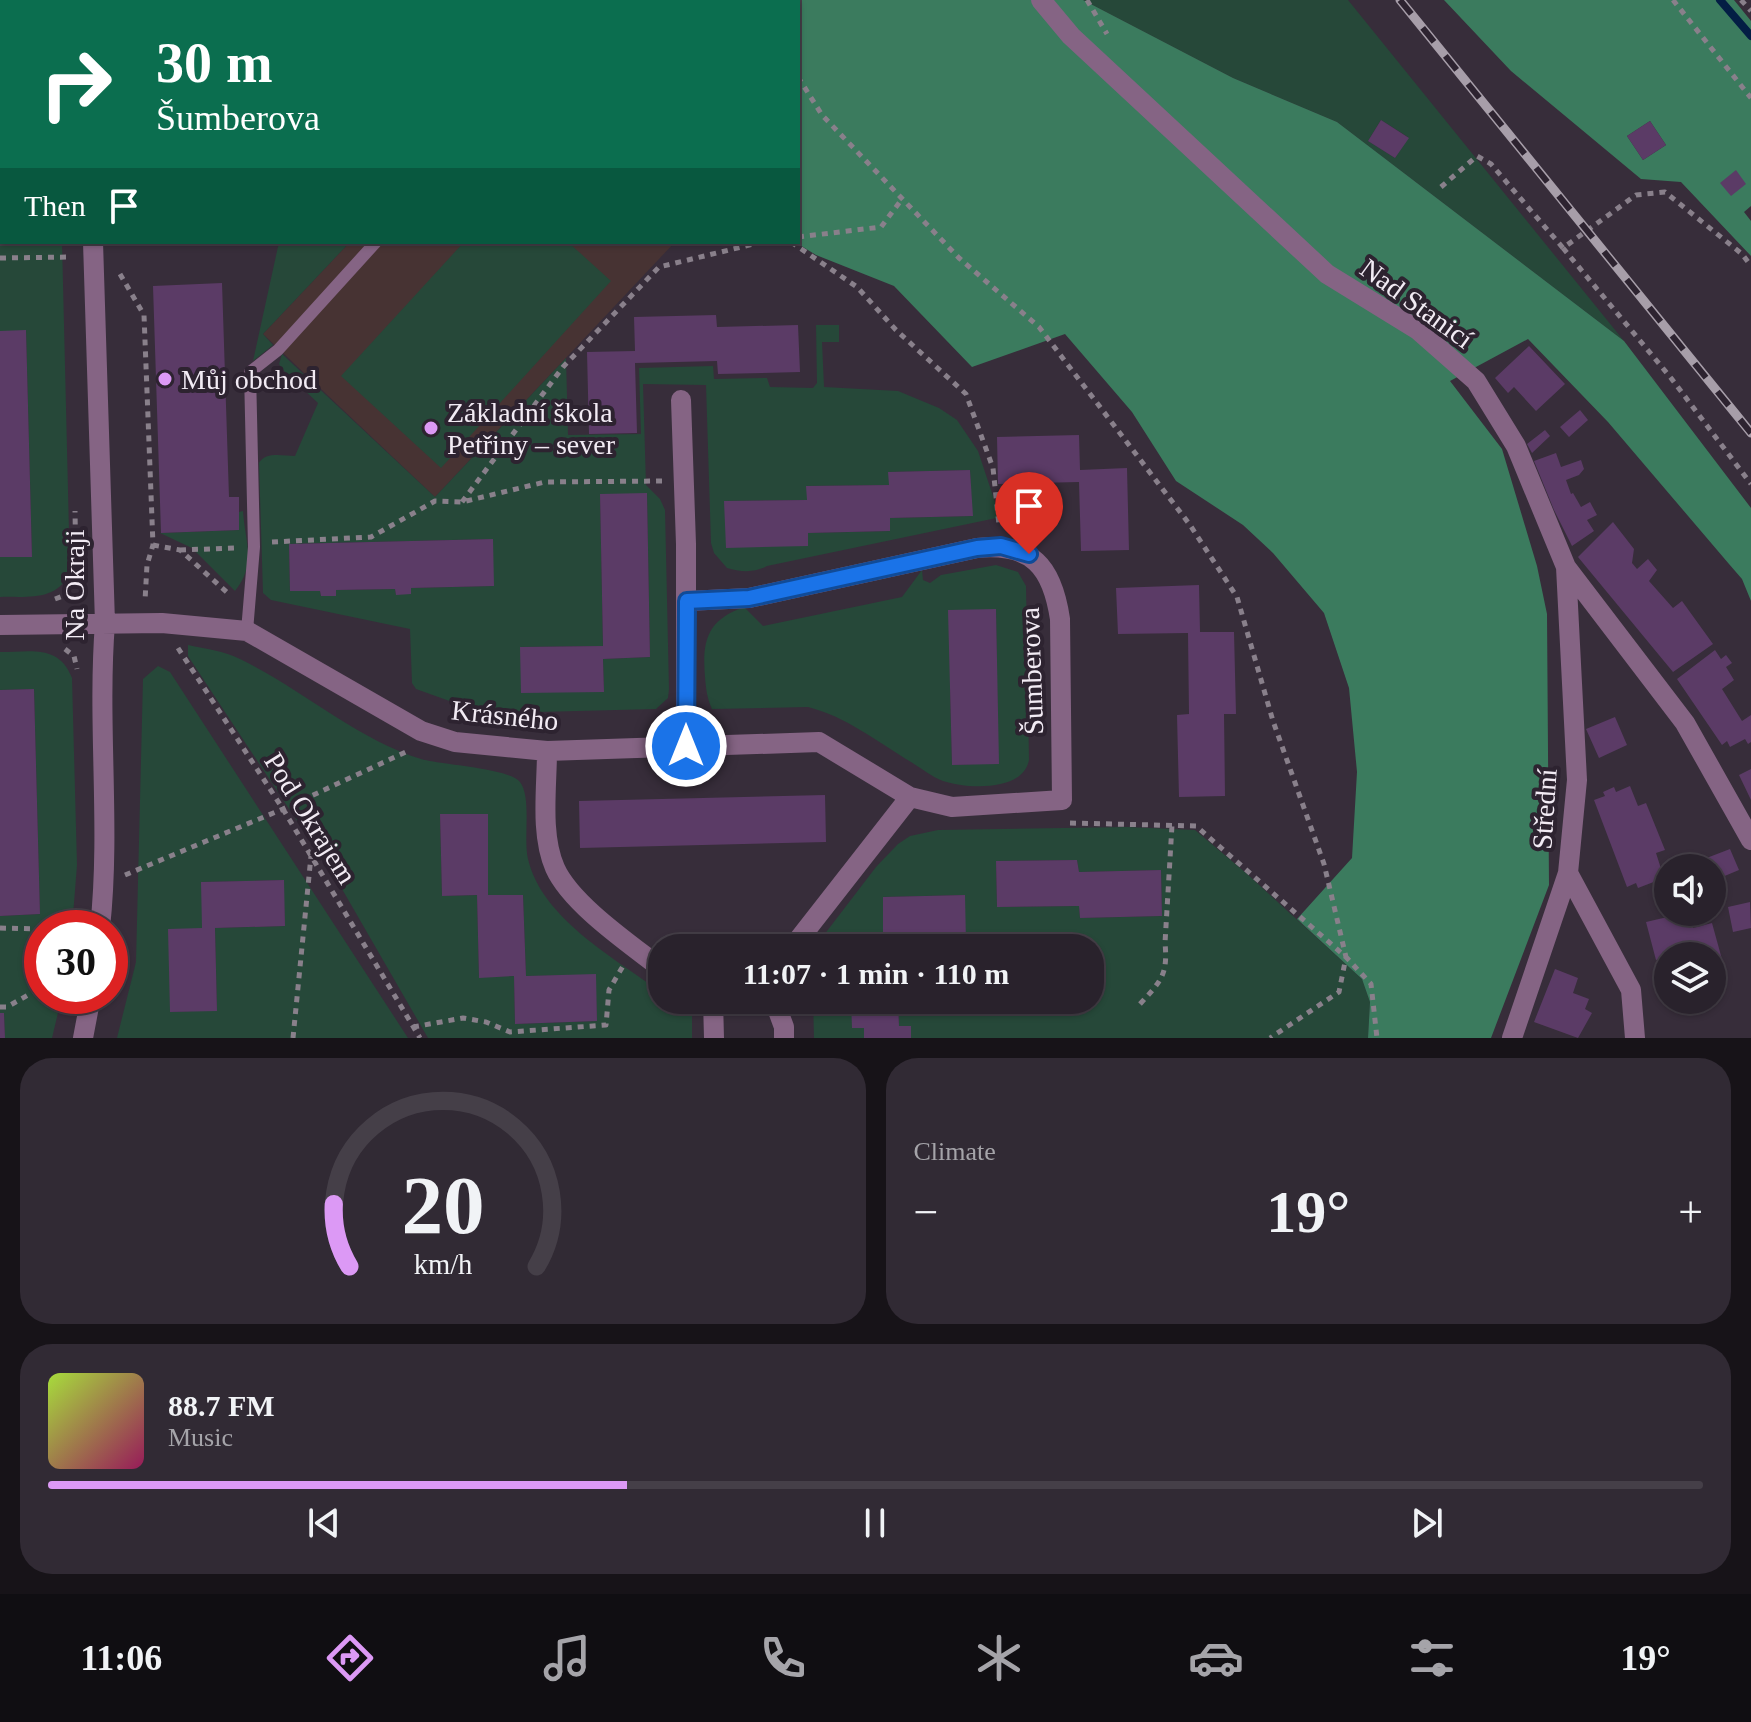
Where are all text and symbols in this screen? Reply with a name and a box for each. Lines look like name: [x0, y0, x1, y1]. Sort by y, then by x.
icon: right: [24, 32, 128, 136]
text: 30 m: [156, 32, 273, 94]
text: Šumberova: [156, 98, 320, 138]
icon: arrive: [102, 184, 146, 228]
text: Then: [24, 189, 86, 222]
street label: Nad Stanicí: [1354, 252, 1479, 355]
place label: Můj obchod: [181, 364, 317, 395]
marker: Můj obchod: [156, 370, 174, 388]
place label: Základní škola Petřiny – sever: [447, 397, 616, 460]
marker: Základní škola Petřiny – sever: [422, 419, 440, 437]
pin: [995, 472, 1063, 554]
icon: arrive: [1007, 484, 1051, 528]
street label: Na Okraji: [59, 529, 90, 641]
street label: Šumberova: [1014, 606, 1049, 735]
street label: Krásného: [450, 694, 560, 737]
position arrow: [644, 704, 728, 788]
street label: Pod Okrajem: [258, 747, 363, 890]
street label: Střední: [1526, 767, 1563, 850]
map controls: [1654, 854, 1726, 1014]
button: sound: [1654, 854, 1726, 926]
speed limit sign: 30: [24, 910, 128, 1014]
button: layers: [1654, 942, 1726, 1014]
text: 11:07 · 1 min · 110 m: [743, 957, 1009, 990]
text: Climate: [914, 1137, 996, 1166]
text: 20: [401, 1159, 484, 1251]
text: 19°: [1266, 1179, 1350, 1245]
text: −: [914, 1188, 938, 1237]
text: +: [1678, 1188, 1703, 1237]
text: km/h: [413, 1249, 472, 1280]
text: 88.7 FM: [168, 1389, 275, 1422]
text: Music: [168, 1423, 233, 1452]
icon: previous: [302, 1501, 346, 1545]
icon: pause: [853, 1501, 897, 1545]
icon: next: [1405, 1501, 1449, 1545]
icon: directions: [322, 1630, 378, 1686]
icon: music: [539, 1630, 595, 1686]
icon: phone: [755, 1630, 811, 1686]
icon: climate: [971, 1630, 1027, 1686]
icon: car: [1188, 1630, 1244, 1686]
icon: filters: [1404, 1630, 1460, 1686]
text: 11:06: [80, 1638, 162, 1678]
text: 19°: [1620, 1638, 1671, 1678]

